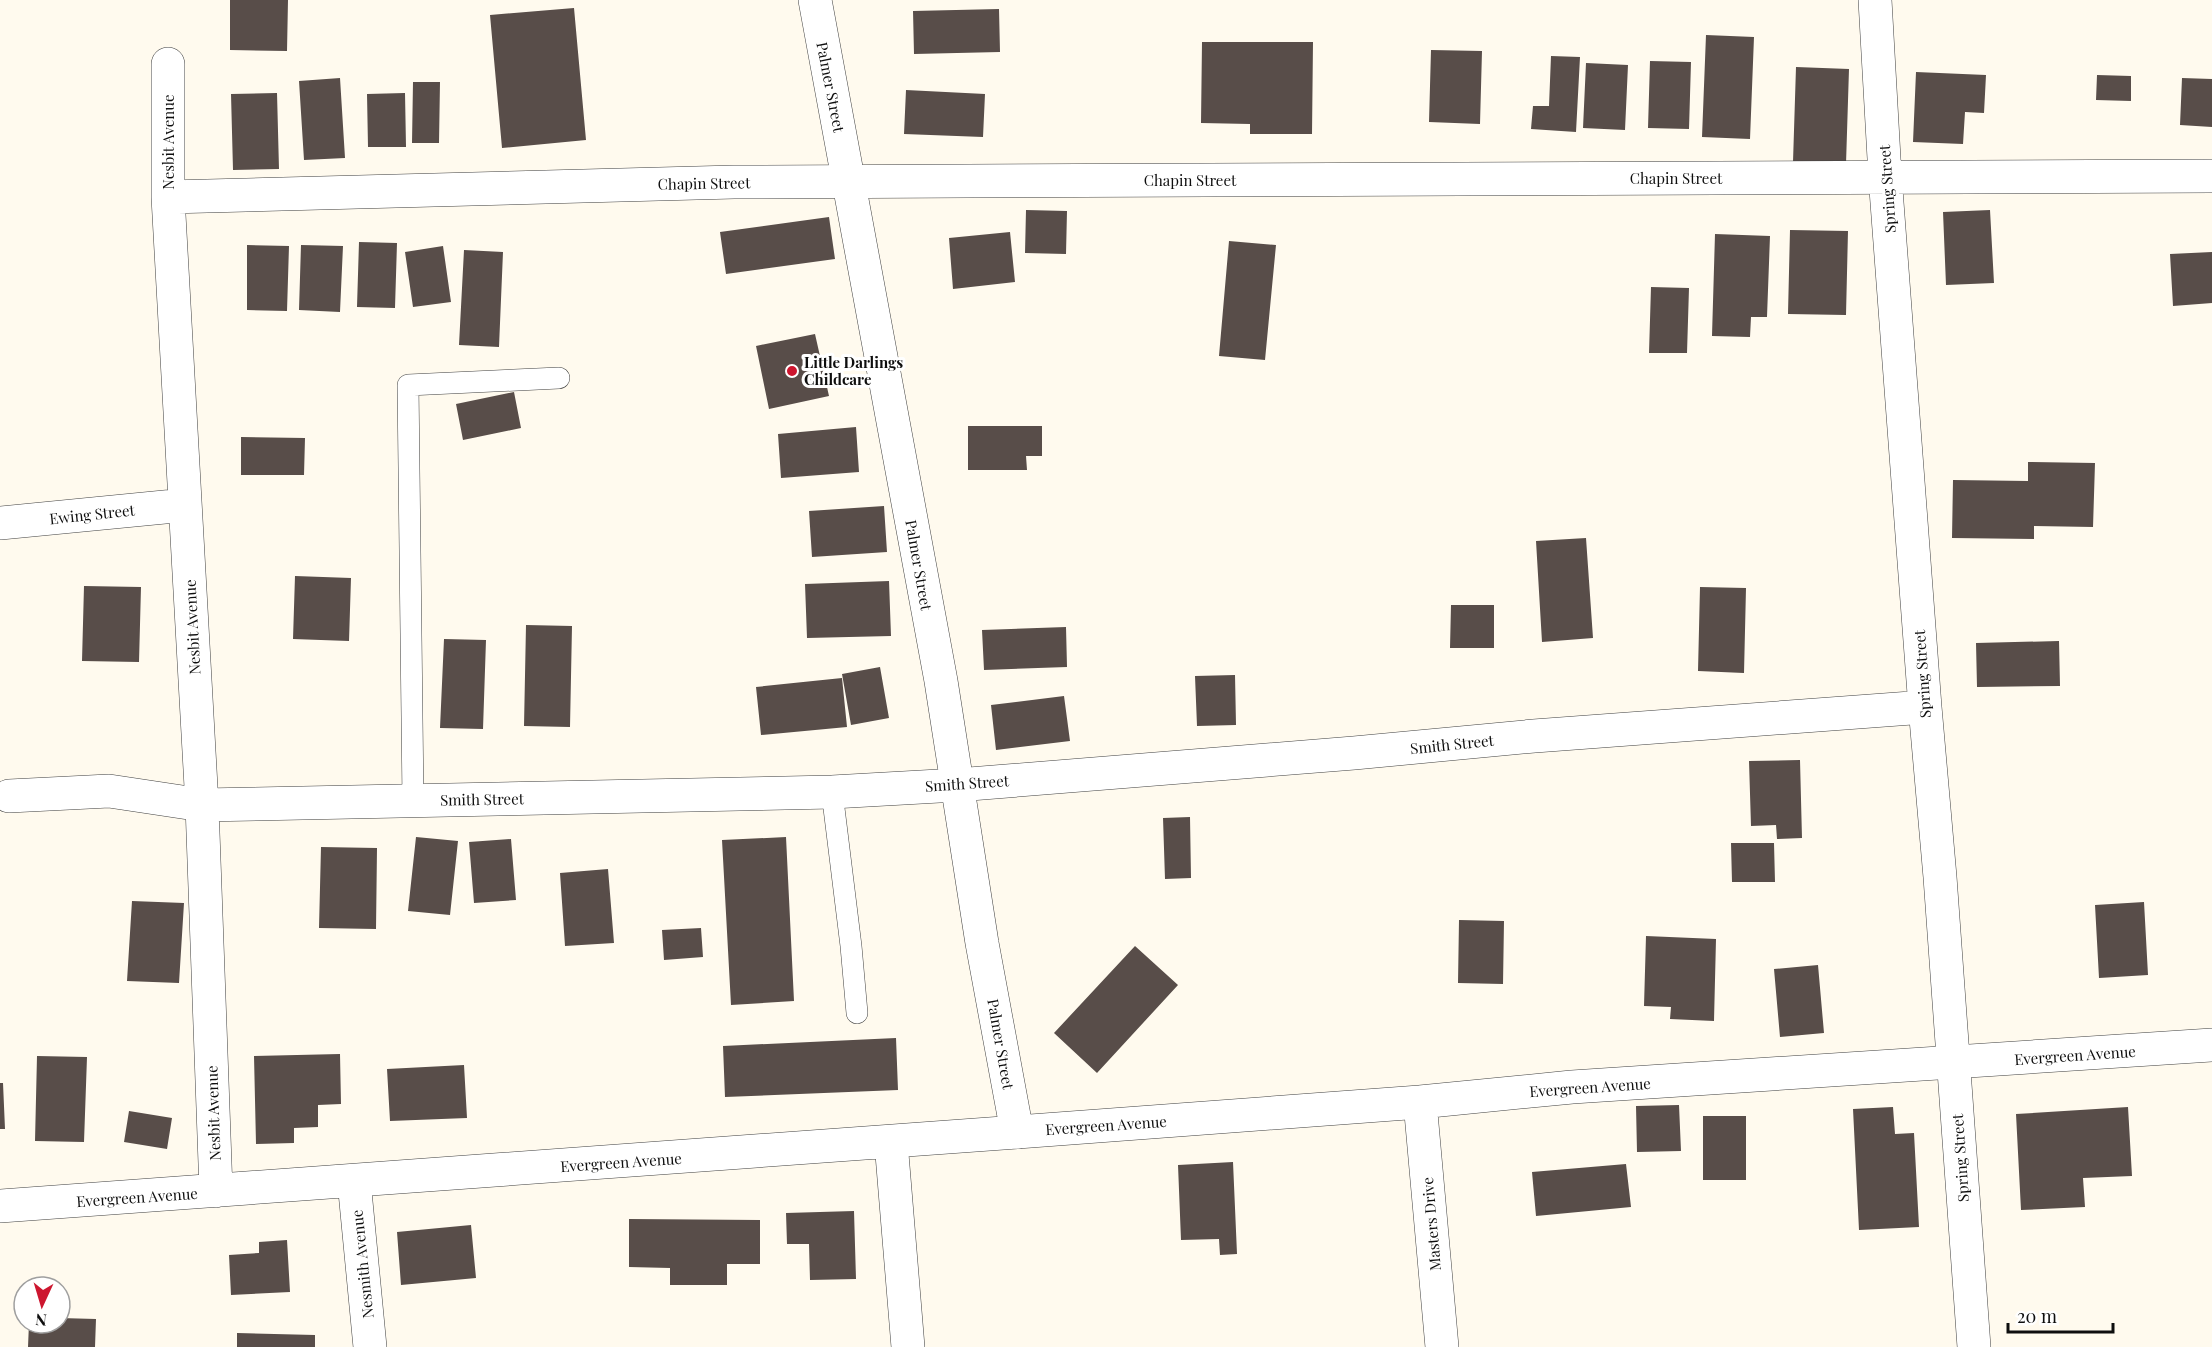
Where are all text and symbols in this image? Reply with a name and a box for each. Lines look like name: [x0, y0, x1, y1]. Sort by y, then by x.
street label: Palmer Street: [812, 40, 850, 135]
street label: Nesbit Avenue: [158, 94, 178, 190]
street label: Spring Street: [1874, 143, 1900, 234]
street label: Chapin Street: [1630, 168, 1723, 188]
street label: Chapin Street: [1144, 170, 1237, 190]
street label: Chapin Street: [657, 172, 751, 194]
place label: Little Darlings Childcare: [804, 352, 903, 389]
marker: Little Darlings Childcare: [785, 364, 799, 378]
street label: Ewing Street: [48, 499, 136, 528]
street label: Palmer Street: [901, 518, 937, 613]
street label: Nesbit Avenue: [180, 579, 204, 675]
street label: Spring Street: [1909, 628, 1935, 719]
street label: Smith Street: [1409, 730, 1495, 758]
street label: Smith Street: [924, 770, 1010, 796]
street label: Smith Street: [440, 788, 525, 810]
street label: Palmer Street: [983, 997, 1019, 1092]
street label: Evergreen Avenue: [2014, 1041, 2136, 1069]
street label: Nesbit Avenue: [201, 1065, 225, 1161]
street label: Evergreen Avenue: [1529, 1073, 1651, 1101]
street label: Evergreen Avenue: [1045, 1111, 1167, 1139]
street label: Spring Street: [1947, 1112, 1973, 1203]
street label: Evergreen Avenue: [560, 1148, 682, 1176]
street label: Masters Drive: [1417, 1176, 1445, 1272]
street label: Evergreen Avenue: [76, 1183, 198, 1211]
street label: Nesmith Avenue: [346, 1209, 378, 1319]
north arrow: [12, 1275, 72, 1335]
scale bar: [2008, 1296, 2113, 1334]
text: 20 m: [2017, 1304, 2057, 1328]
text: N: [34, 1310, 47, 1331]

